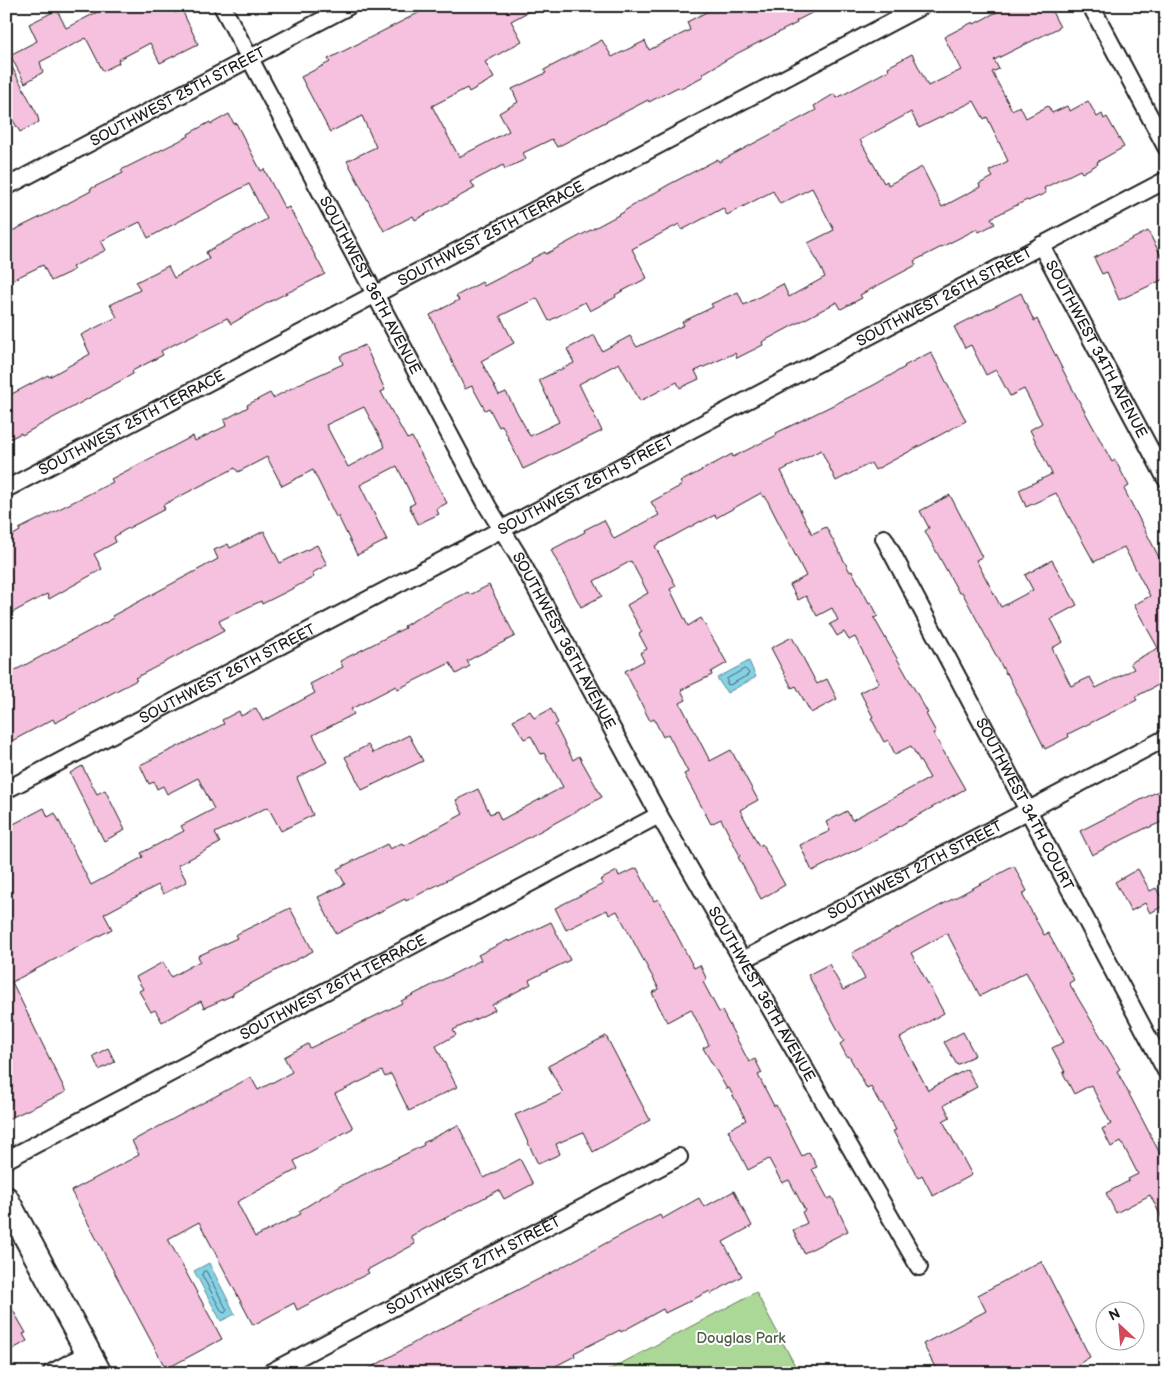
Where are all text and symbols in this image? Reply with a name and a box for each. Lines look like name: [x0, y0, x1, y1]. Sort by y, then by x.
street label: SOUTHWEST 25TH STREET: [87, 43, 269, 151]
street label: SOUTHWEST 25TH TERRACE: [395, 177, 587, 291]
street label: SOUTHWEST 36TH AVENUE: [315, 193, 425, 378]
street label: SOUTHWEST 26TH STREET: [853, 243, 1036, 351]
street label: SOUTHWEST 34TH AVENUE: [1041, 257, 1151, 442]
street label: SOUTHWEST 25TH TERRACE: [36, 366, 228, 480]
street label: SOUTHWEST 26TH STREET: [495, 432, 677, 540]
street label: SOUTHWEST 36TH AVENUE: [508, 549, 620, 733]
street label: SOUTHWEST 26TH STREET: [136, 620, 319, 728]
street label: SOUTHWEST 34TH COURT: [971, 715, 1078, 894]
street label: SOUTHWEST 27TH STREET: [825, 817, 1005, 924]
street label: SOUTHWEST 36TH AVENUE: [704, 903, 819, 1085]
street label: SOUTHWEST 26TH TERRACE: [237, 931, 430, 1045]
street label: SOUTHWEST 27TH STREET: [383, 1212, 564, 1319]
north arrow: [1094, 1302, 1144, 1352]
text: N: [1106, 1305, 1123, 1325]
park label: Douglas Park: [696, 1329, 786, 1348]

